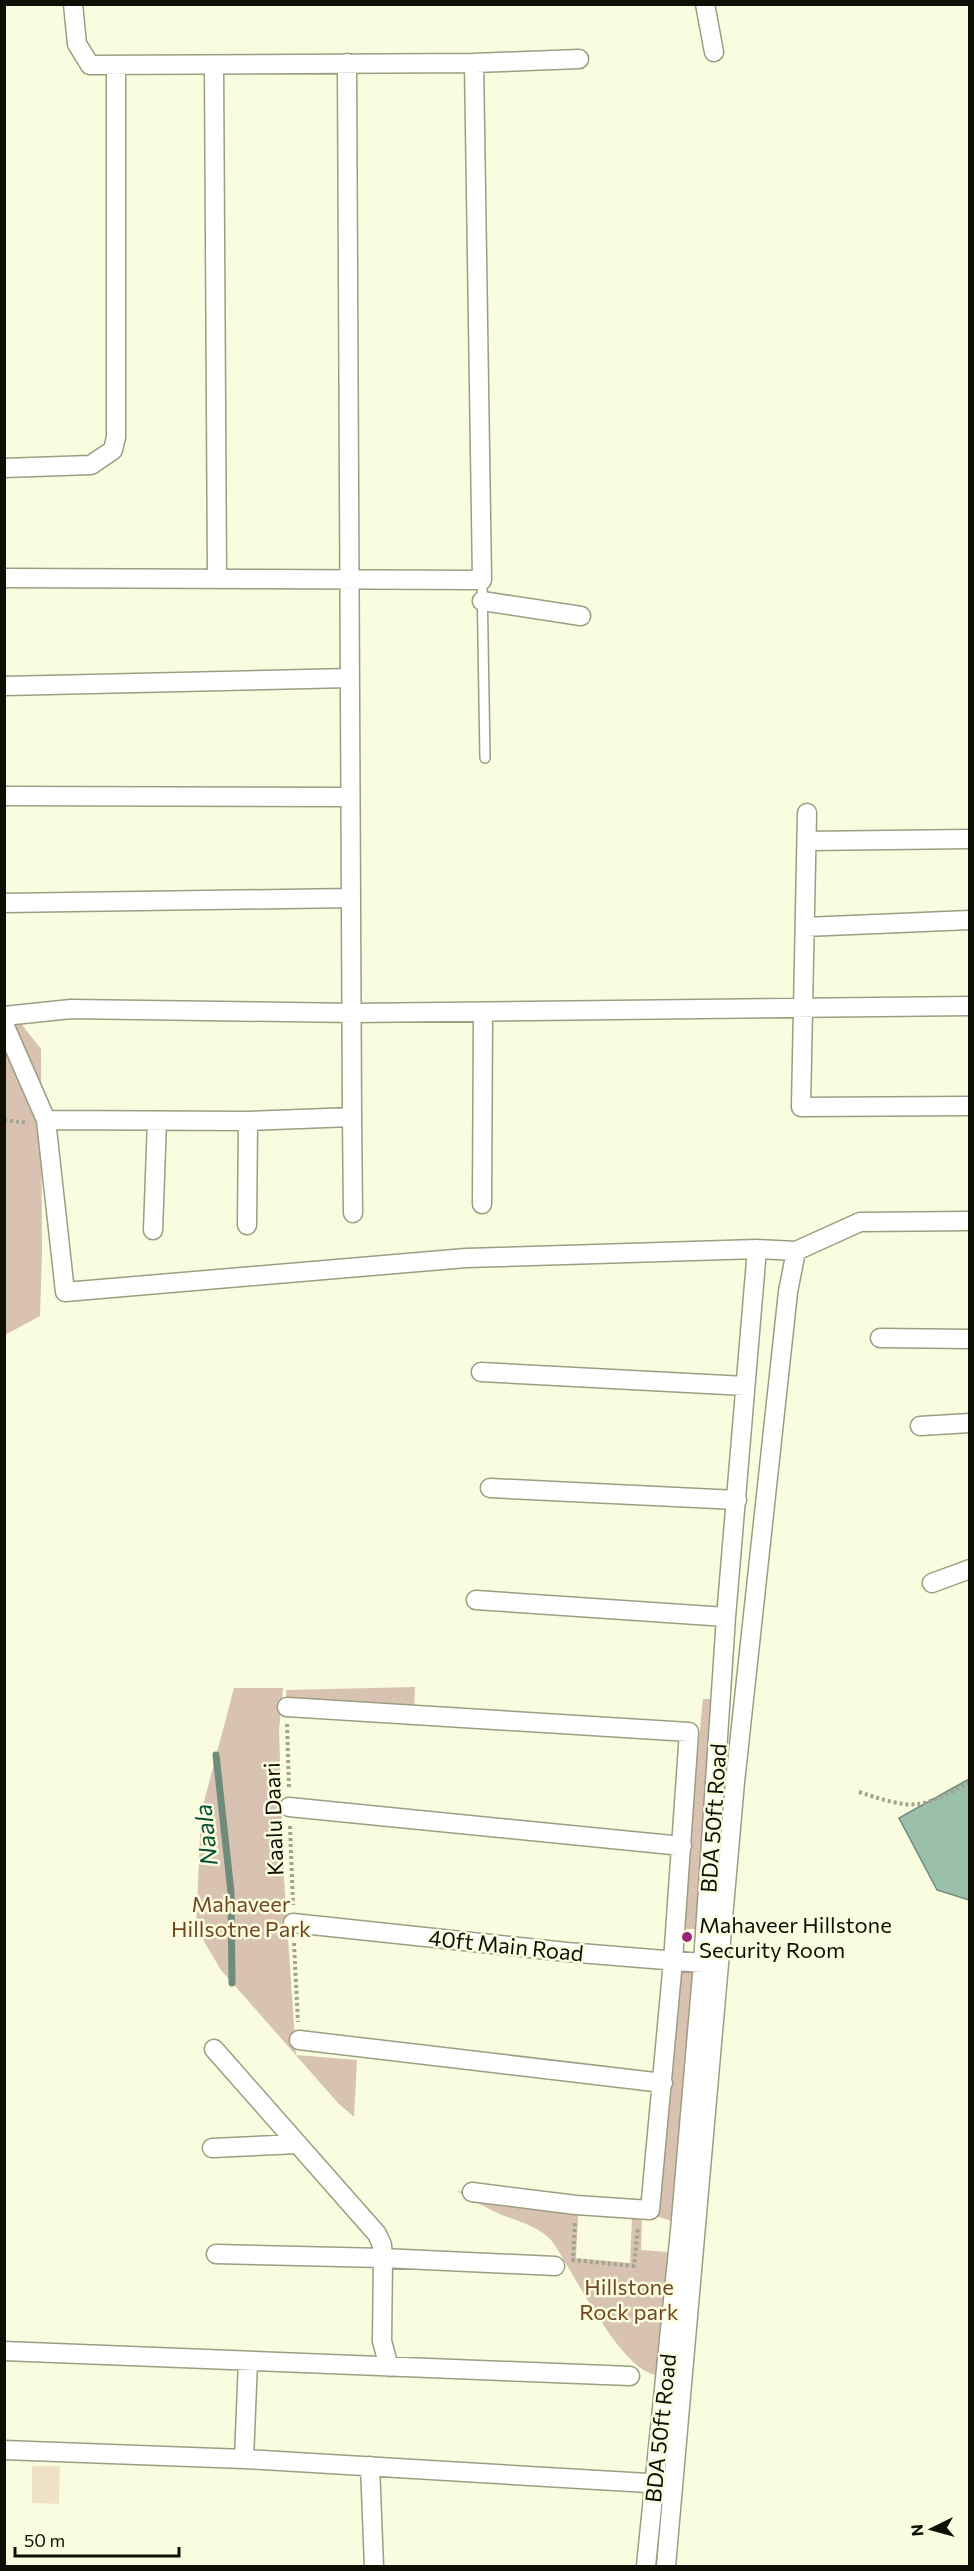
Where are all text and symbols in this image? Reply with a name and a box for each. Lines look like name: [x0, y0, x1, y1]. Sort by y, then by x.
street label: BDA 50ft Road: [694, 1743, 732, 1893]
street label: Kaalu Daari: [258, 1762, 288, 1876]
water label: Naala: [187, 1803, 223, 1867]
park label: Mahaveer Hillsotne Park: [171, 1890, 311, 1942]
place label: Mahaveer Hillstone Security Room: [699, 1911, 892, 1963]
street label: 40ft Main Road: [427, 1923, 585, 1967]
marker: Mahaveer Hillstone Security Room: [680, 1930, 694, 1944]
park label: Hillstone Rock park: [579, 2273, 679, 2325]
street label: BDA 50ft Road: [639, 2352, 681, 2504]
north arrow: [902, 2499, 962, 2559]
scale bar: [15, 2520, 178, 2558]
text: N: [907, 2524, 927, 2537]
text: 50 m: [24, 2529, 65, 2551]

